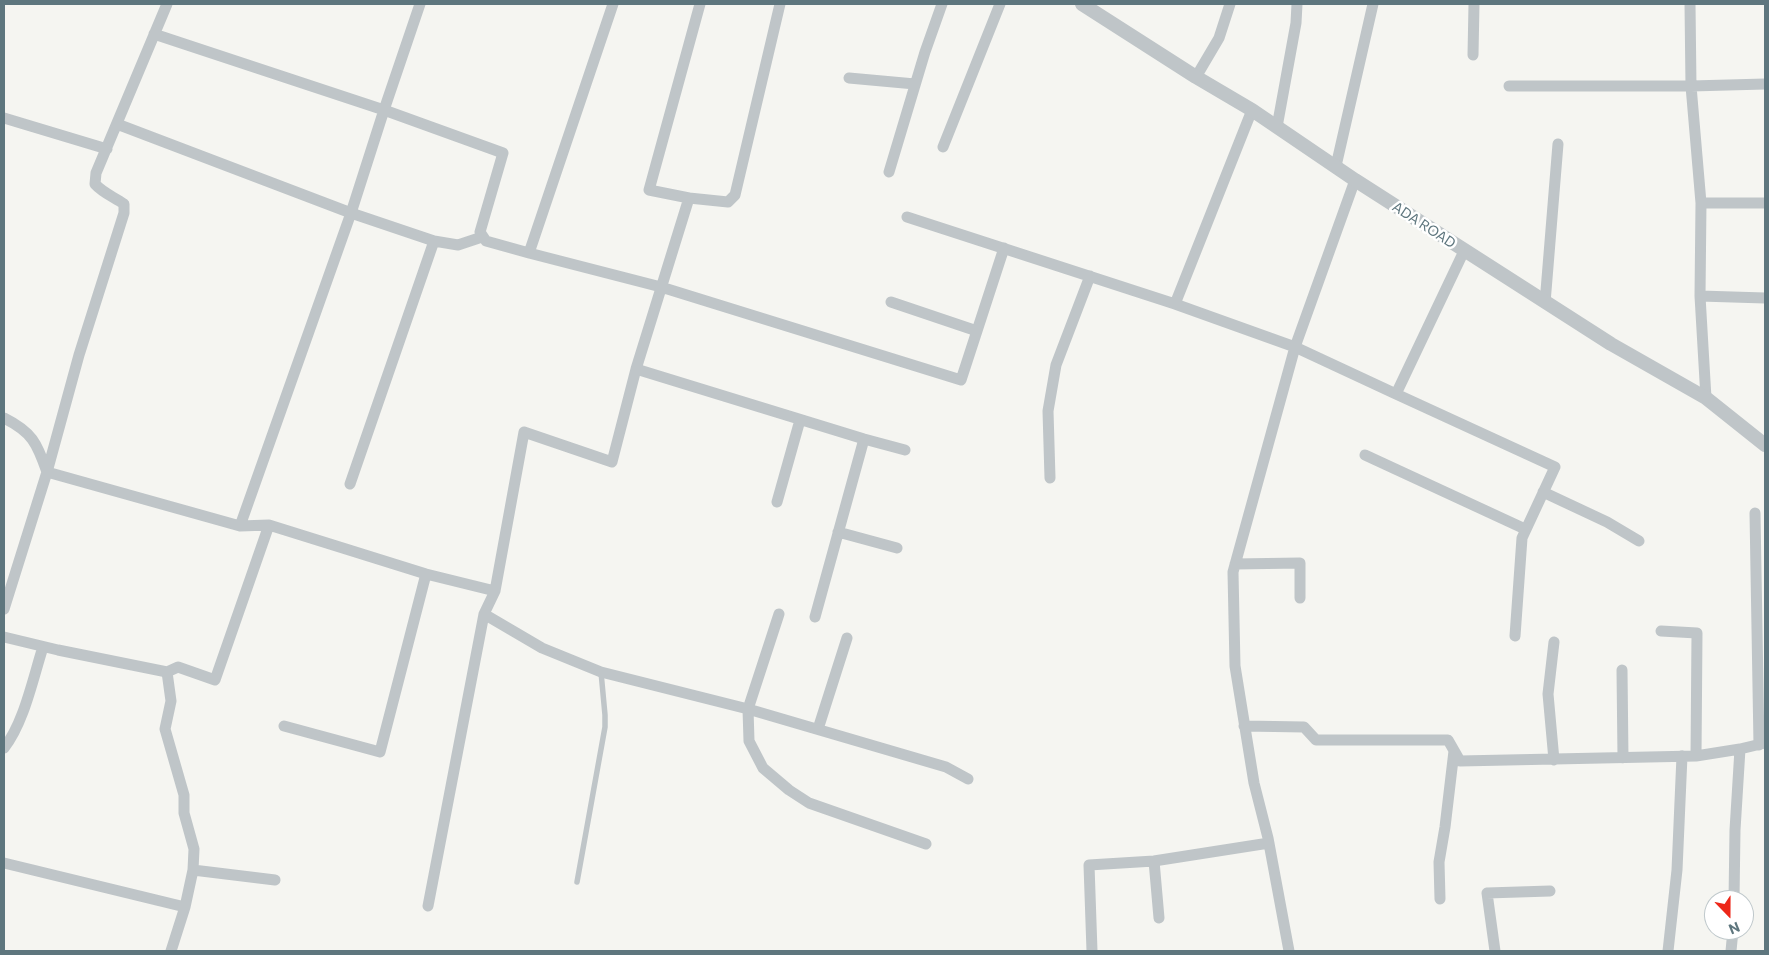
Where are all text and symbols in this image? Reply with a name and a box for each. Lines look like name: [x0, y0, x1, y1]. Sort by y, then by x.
street label: ADA ROAD: [1389, 198, 1459, 252]
north arrow: [1704, 890, 1754, 940]
text: N: [1726, 919, 1742, 938]

